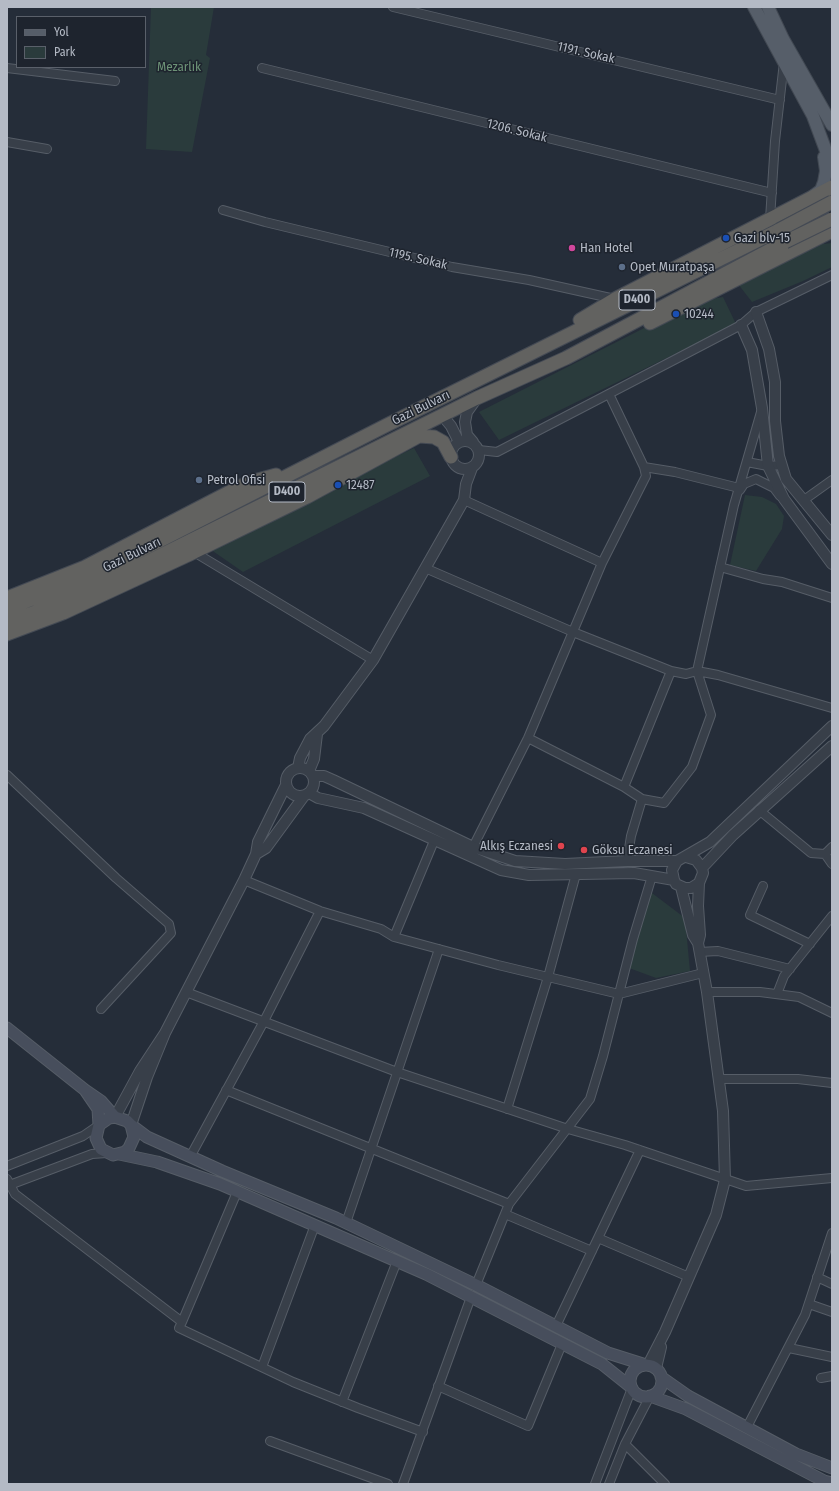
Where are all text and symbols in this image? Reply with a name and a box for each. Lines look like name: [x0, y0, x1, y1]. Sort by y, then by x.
legend: [16, 16, 146, 68]
text: Yol: [54, 25, 69, 39]
street label: 1191. Sokak: [556, 39, 616, 67]
text: Park: [54, 45, 75, 59]
park label: Mezarlık: [157, 59, 201, 75]
street label: 1206. Sokak: [485, 116, 549, 146]
place label: Gazi blv-15: [734, 230, 790, 246]
marker: Gazi blv-15: [721, 233, 731, 243]
place label: Han Hotel: [580, 240, 633, 256]
marker: Han Hotel: [567, 243, 577, 253]
street label: 1195. Sokak: [387, 245, 449, 273]
place label: Opet Muratpaşa: [630, 259, 715, 275]
marker: Opet Muratpaşa: [617, 262, 627, 272]
road number: D400: [619, 290, 655, 310]
place label: 10244: [684, 306, 714, 322]
marker: 10244: [671, 309, 681, 319]
street label: Gazi Bulvarı: [390, 387, 452, 429]
place label: Petrol Ofisi: [207, 472, 265, 488]
marker: Petrol Ofisi: [194, 475, 204, 485]
place label: 12487: [346, 477, 374, 493]
marker: 12487: [333, 480, 343, 490]
road number: D400: [269, 482, 305, 502]
street label: Gazi Bulvarı: [101, 534, 163, 576]
place label: Alkış Eczanesi: [480, 838, 553, 854]
marker: Alkış Eczanesi: [556, 841, 566, 851]
place label: Göksu Eczanesi: [592, 842, 673, 858]
marker: Göksu Eczanesi: [579, 845, 589, 855]

